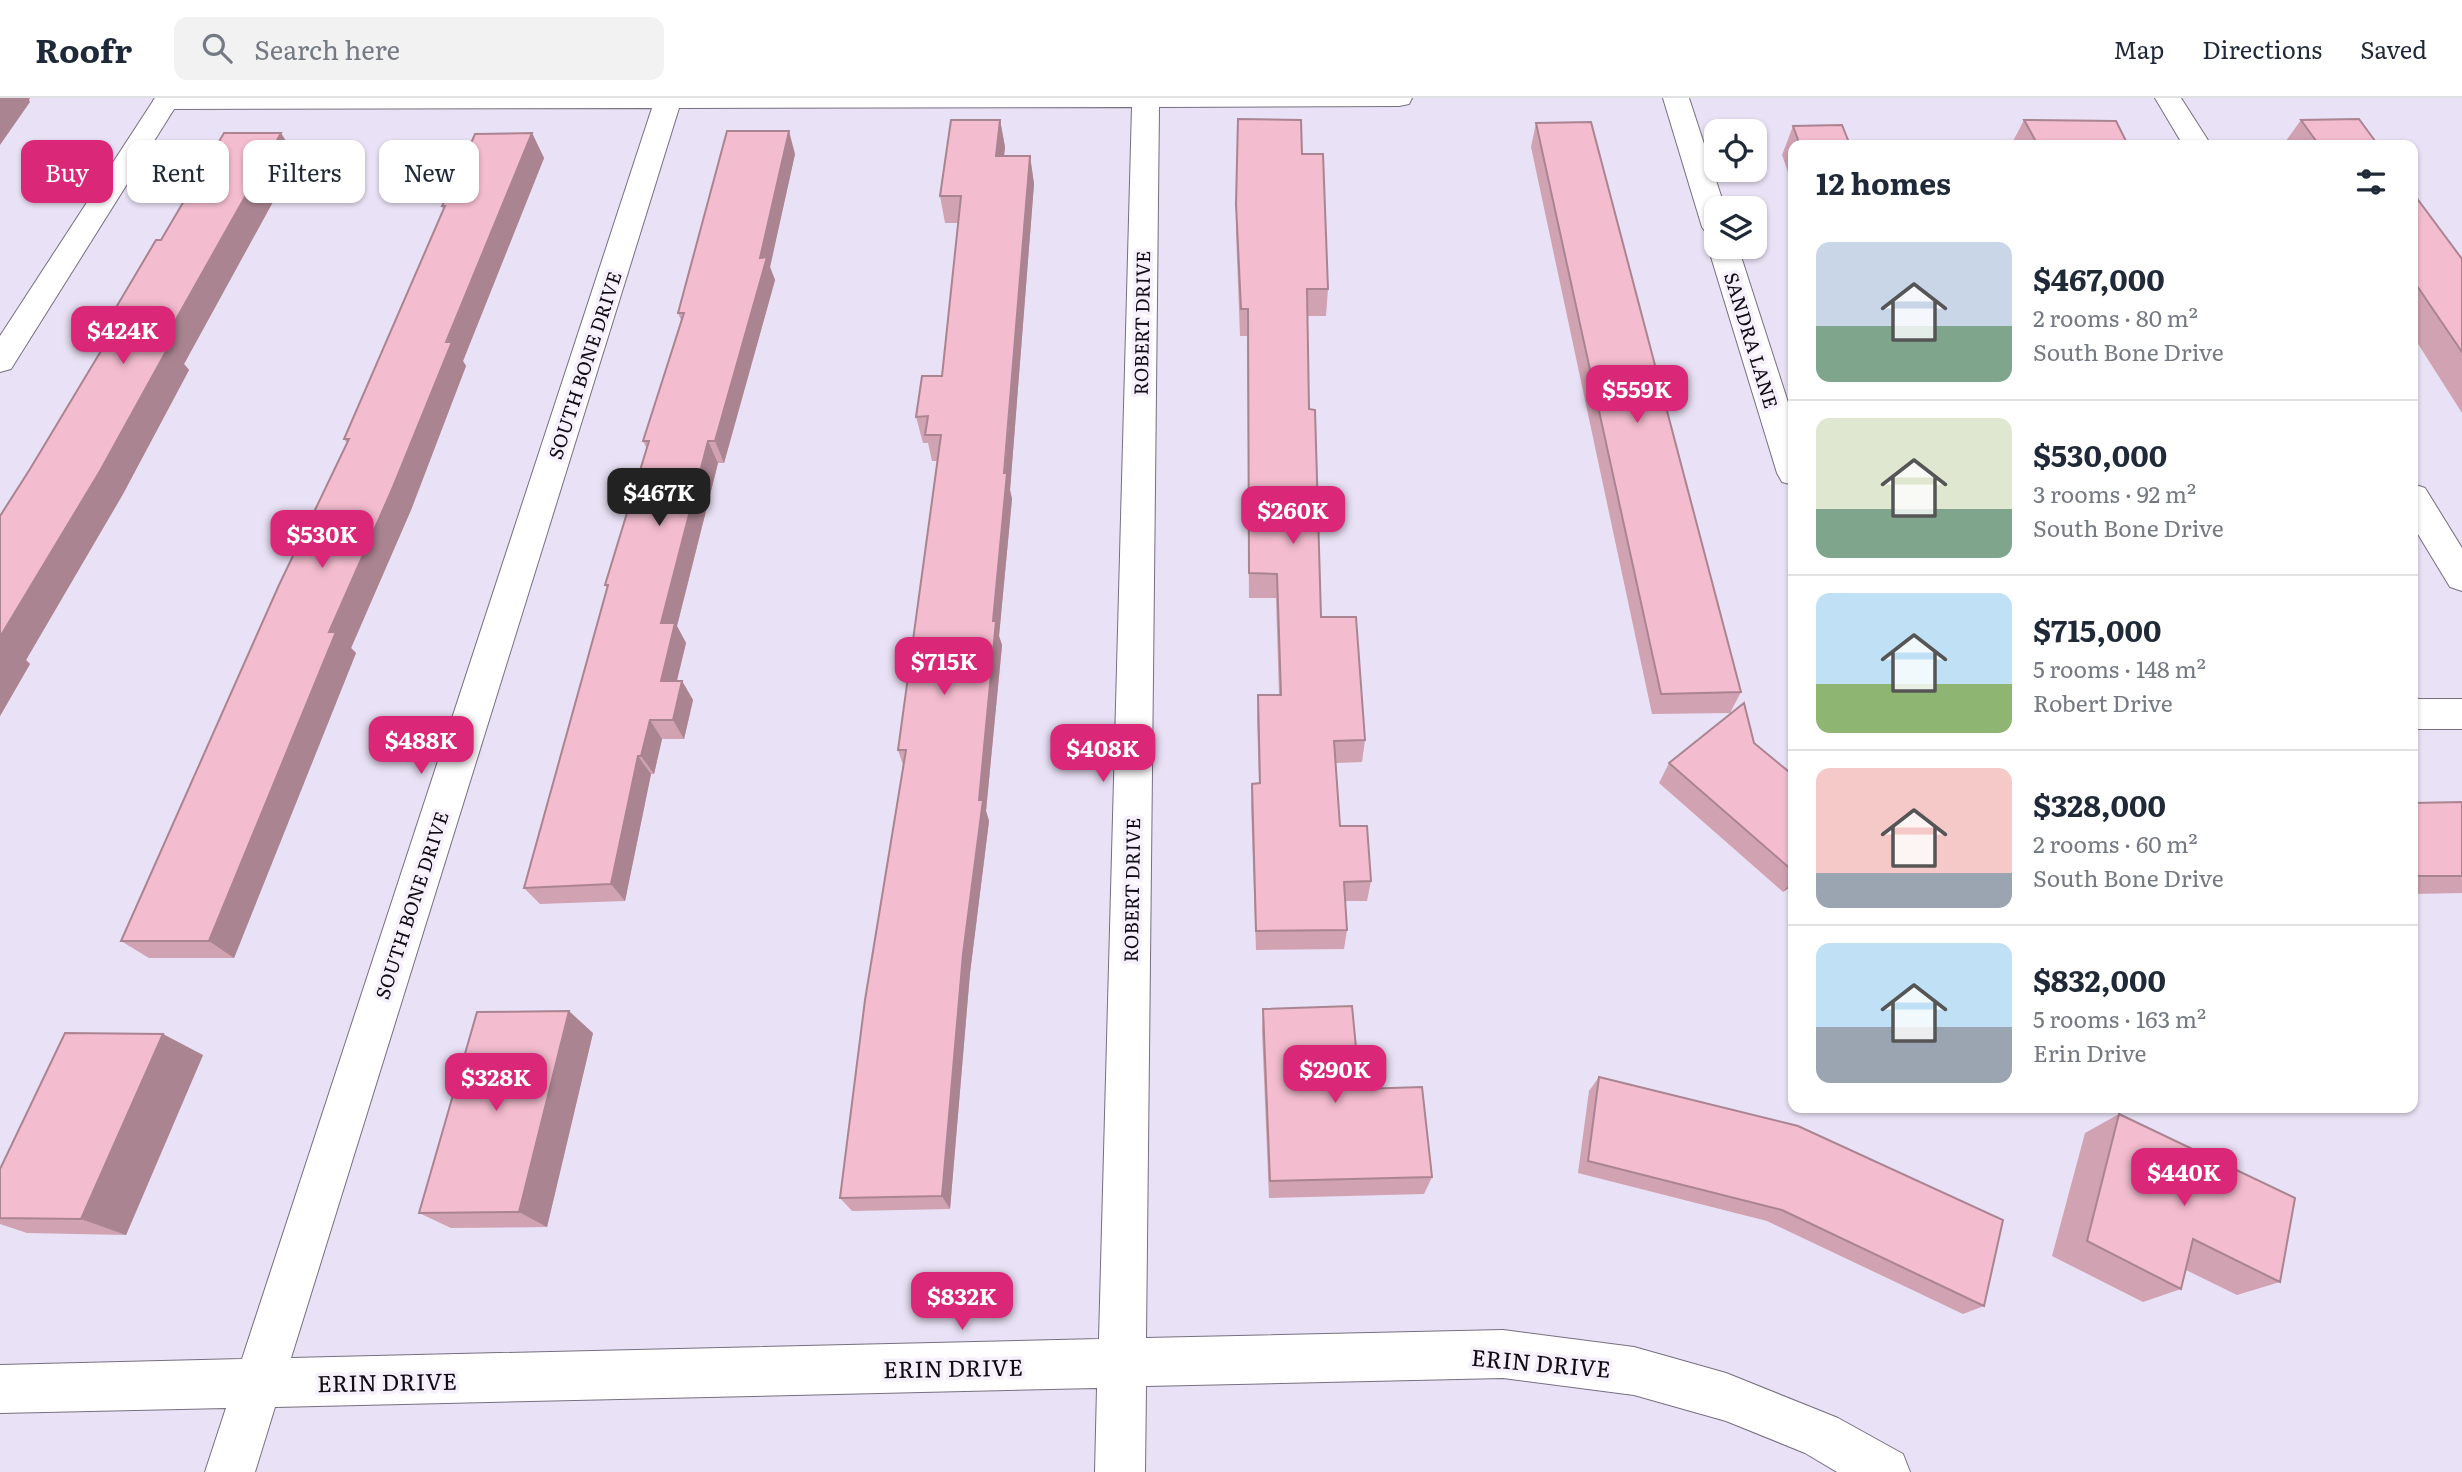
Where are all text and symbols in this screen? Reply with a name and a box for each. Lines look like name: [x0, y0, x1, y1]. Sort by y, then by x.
search box: [174, 17, 664, 80]
text: Roofr: [35, 24, 132, 73]
icon: search: [198, 29, 236, 67]
text: Search here: [254, 29, 400, 68]
text: Map: [2113, 31, 2164, 66]
text: Directions: [2202, 31, 2322, 66]
text: Saved: [2360, 31, 2427, 66]
map controls: [1704, 119, 1767, 259]
button: locate: [1704, 119, 1767, 182]
chip: Buy: [21, 140, 113, 203]
chip: Rent: [127, 140, 229, 203]
chip: Filters: [243, 140, 365, 203]
chip: New: [379, 140, 479, 203]
text: 12 homes: [1816, 160, 1951, 204]
icon: filters: [2352, 163, 2390, 201]
button: layers: [1704, 196, 1767, 259]
street label: ROBERT DRIVE: [1126, 251, 1156, 395]
text: $467,000: [2033, 256, 2165, 300]
street label: SOUTH BONE DRIVE: [540, 267, 628, 463]
street label: SANDRA LANE: [1718, 269, 1786, 411]
icon: home: [1872, 270, 1956, 354]
text: 2 rooms · 80 m²: [2033, 300, 2198, 334]
pin: $424K: [74, 306, 172, 366]
text: $424K: [87, 312, 159, 346]
text: South Bone Drive: [2033, 334, 2224, 368]
pin: $559K: [1588, 366, 1686, 425]
text: $559K: [1602, 371, 1672, 405]
text: $530,000: [2033, 432, 2167, 476]
icon: home: [1872, 446, 1956, 530]
pin: $467K: [610, 468, 708, 528]
text: $467K: [623, 474, 695, 508]
text: 3 rooms · 92 m²: [2033, 476, 2196, 510]
pin: $260K: [1244, 486, 1342, 546]
text: $260K: [1257, 492, 1329, 526]
pin: $530K: [273, 510, 371, 570]
text: South Bone Drive: [2033, 510, 2224, 544]
text: $530K: [286, 516, 358, 550]
text: $715,000: [2033, 607, 2161, 651]
icon: home: [1872, 621, 1956, 705]
pin: $715K: [895, 638, 993, 697]
text: $715K: [911, 643, 977, 677]
text: 5 rooms · 148 m²: [2033, 651, 2206, 685]
text: Robert Drive: [2033, 685, 2173, 719]
pin: $488K: [372, 716, 470, 776]
text: $488K: [385, 722, 457, 756]
pin: $408K: [1054, 724, 1152, 784]
text: $408K: [1066, 730, 1140, 764]
text: $328,000: [2033, 782, 2166, 826]
icon: home: [1872, 796, 1956, 880]
street label: SOUTH BONE DRIVE: [367, 807, 455, 1003]
street label: ROBERT DRIVE: [1116, 818, 1146, 962]
text: 2 rooms · 60 m²: [2033, 826, 2198, 860]
text: South Bone Drive: [2033, 860, 2224, 894]
text: $832,000: [2033, 957, 2166, 1001]
icon: home: [1872, 971, 1956, 1055]
text: 5 rooms · 163 m²: [2033, 1001, 2206, 1035]
text: Erin Drive: [2033, 1035, 2146, 1069]
pin: $290K: [1286, 1046, 1384, 1105]
text: $290K: [1299, 1051, 1371, 1085]
pin: $328K: [447, 1054, 545, 1113]
text: $328K: [461, 1059, 531, 1093]
pin: $440K: [2135, 1148, 2233, 1208]
text: $440K: [2147, 1154, 2221, 1188]
pin: $832K: [913, 1272, 1011, 1332]
text: $832K: [927, 1278, 997, 1312]
street label: ERIN DRIVE: [1470, 1339, 1612, 1385]
street label: ERIN DRIVE: [883, 1349, 1023, 1385]
street label: ERIN DRIVE: [317, 1363, 457, 1399]

